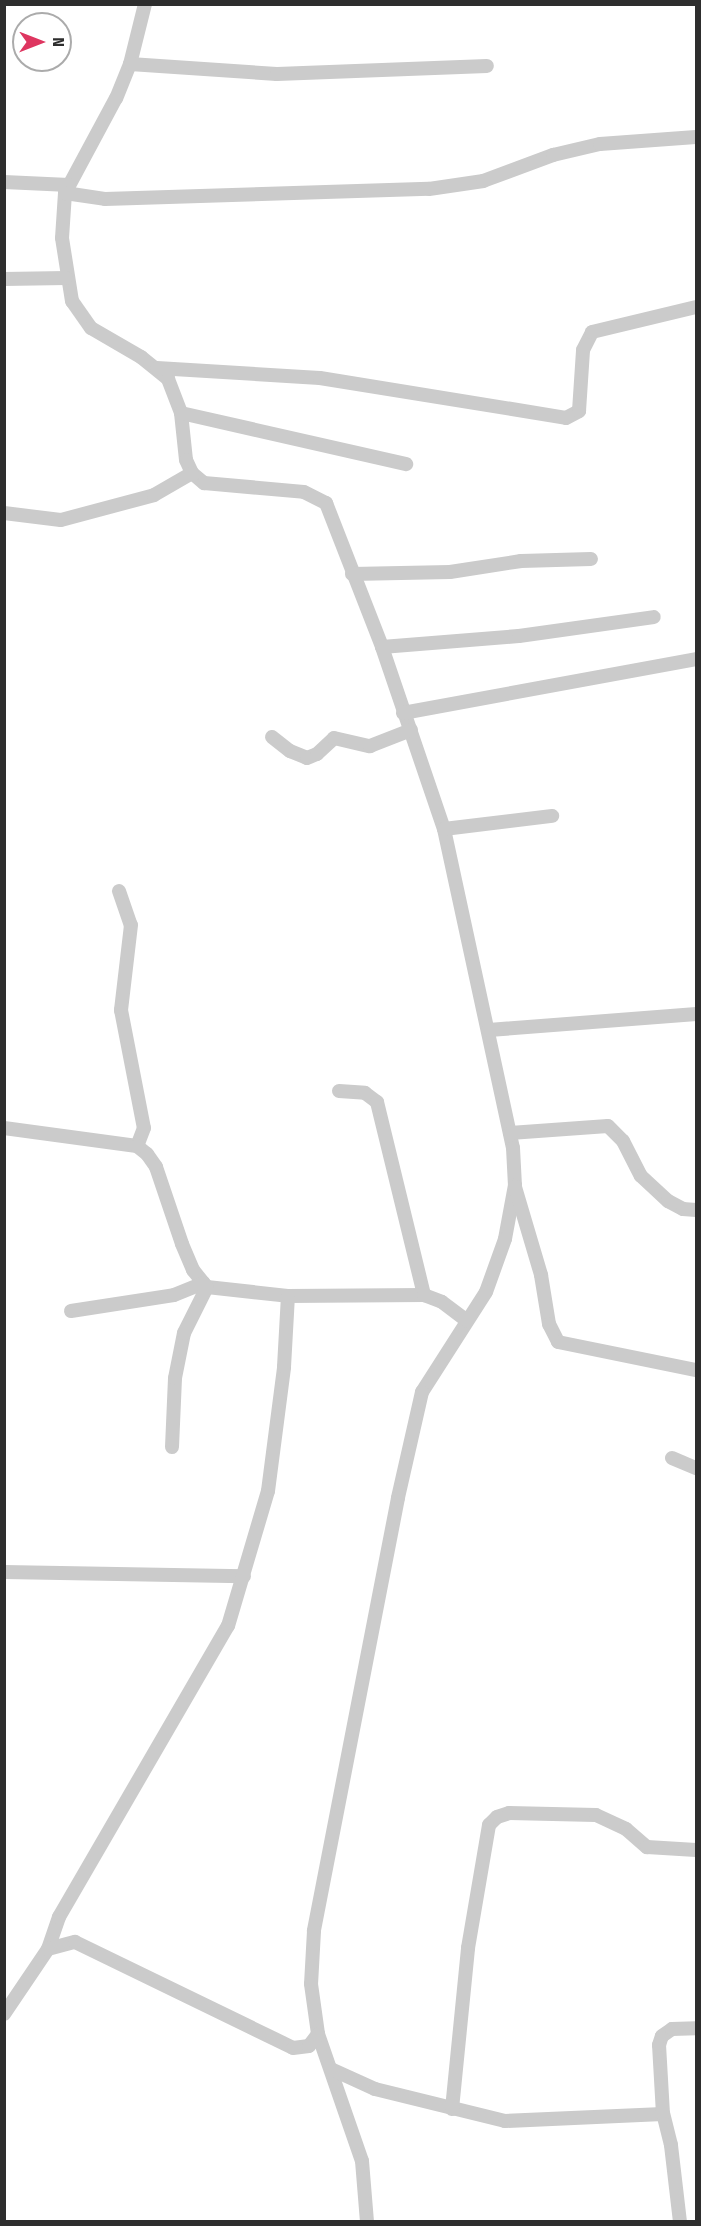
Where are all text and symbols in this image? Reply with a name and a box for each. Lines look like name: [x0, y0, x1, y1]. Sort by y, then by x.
north arrow: [12, 12, 72, 72]
text: N: [49, 37, 68, 47]

